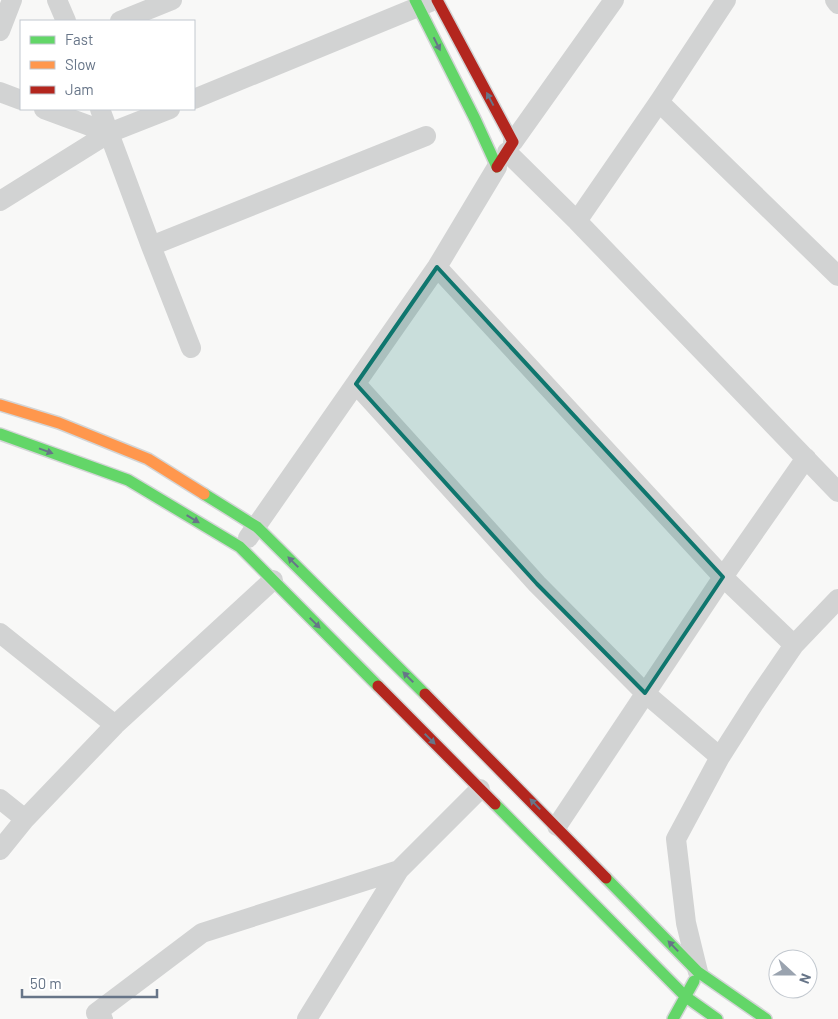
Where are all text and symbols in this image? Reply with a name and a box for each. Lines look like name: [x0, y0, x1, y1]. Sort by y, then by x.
legend: [20, 20, 195, 110]
text: Fast: [65, 30, 93, 48]
one-way arrow: [433, 37, 441, 51]
text: Slow: [65, 55, 96, 73]
text: Jam: [65, 80, 94, 98]
one-way arrow: [486, 92, 494, 106]
one-way arrow: [39, 447, 54, 455]
one-way arrow: [186, 514, 199, 523]
one-way arrow: [287, 556, 299, 568]
one-way arrow: [309, 617, 321, 629]
one-way arrow: [402, 671, 414, 683]
one-way arrow: [424, 732, 436, 744]
one-way arrow: [529, 798, 541, 810]
one-way arrow: [667, 940, 679, 952]
north arrow: [768, 949, 818, 999]
scale bar: [22, 966, 158, 998]
text: N: [796, 971, 815, 986]
text: 50 m: [30, 974, 62, 992]

